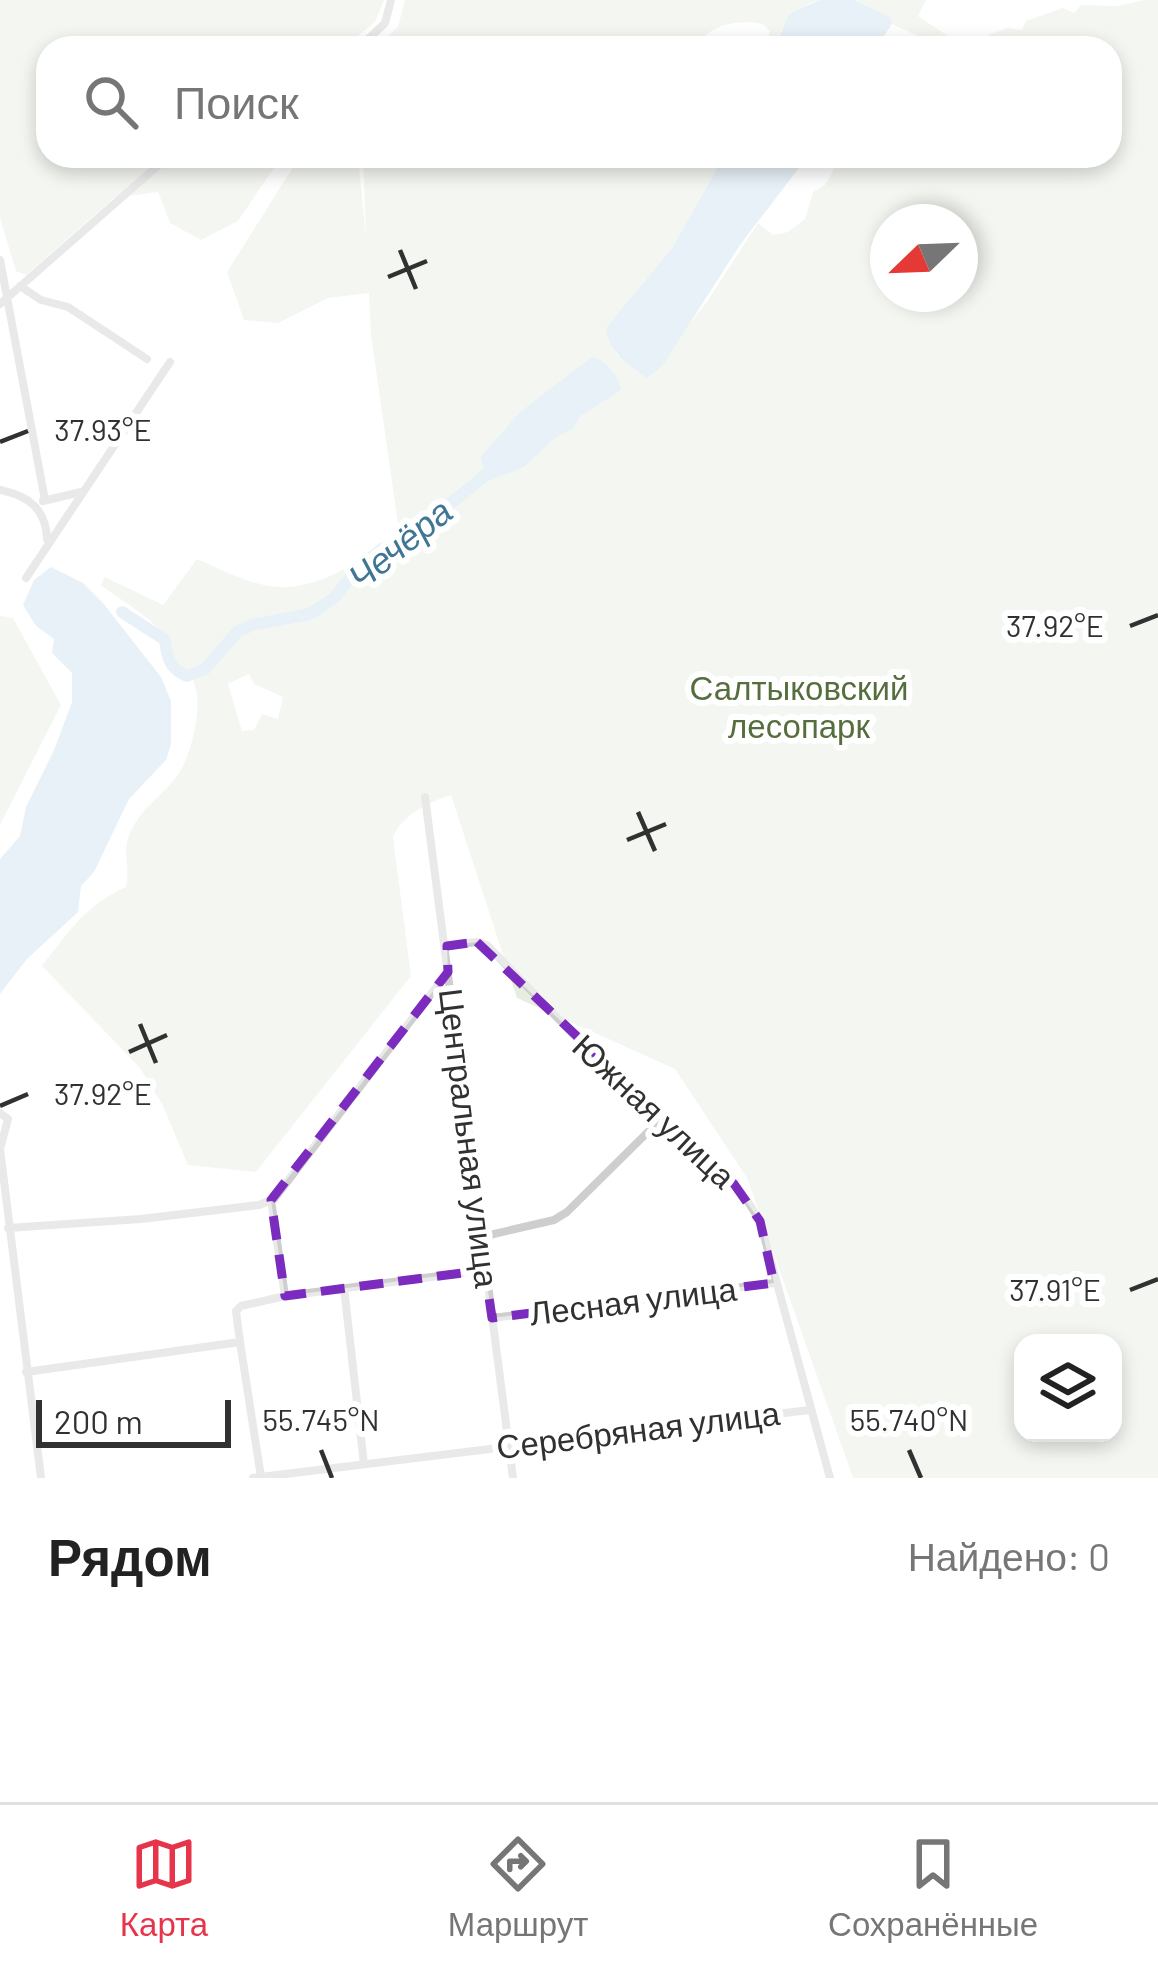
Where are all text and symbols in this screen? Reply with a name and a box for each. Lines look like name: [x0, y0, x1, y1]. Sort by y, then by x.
search box: [36, 36, 1122, 168]
icon: search: [78, 69, 144, 135]
text: Поиск: [174, 74, 299, 128]
north arrow: [870, 204, 978, 312]
text: 37.93°E: [54, 411, 152, 447]
water label: Чечёра: [339, 488, 460, 598]
text: 37.92°E: [1006, 607, 1104, 643]
park label: Салтыковский лесопарк: [690, 667, 908, 745]
street label: Центральная улица: [432, 986, 508, 1290]
street label: Южная улица: [565, 1025, 745, 1196]
text: 37.92°E: [54, 1075, 152, 1111]
street label: Лесная улица: [527, 1267, 739, 1333]
text: 37.91°E: [1009, 1271, 1101, 1307]
map controls: [1014, 1334, 1122, 1442]
button: layers: [1014, 1334, 1122, 1442]
street label: Серебряная улица: [494, 1392, 782, 1466]
scale bar: [36, 1394, 231, 1447]
text: 200 m: [54, 1401, 143, 1441]
text: 55.745°N: [262, 1401, 380, 1437]
text: 55.740°N: [850, 1401, 968, 1437]
text: Рядом: [48, 1525, 212, 1586]
text: Найдено: 0: [908, 1532, 1110, 1579]
tab: Карта: [120, 1831, 208, 1944]
tab: Маршрут: [448, 1831, 588, 1944]
tab: Сохранённые: [828, 1831, 1038, 1944]

